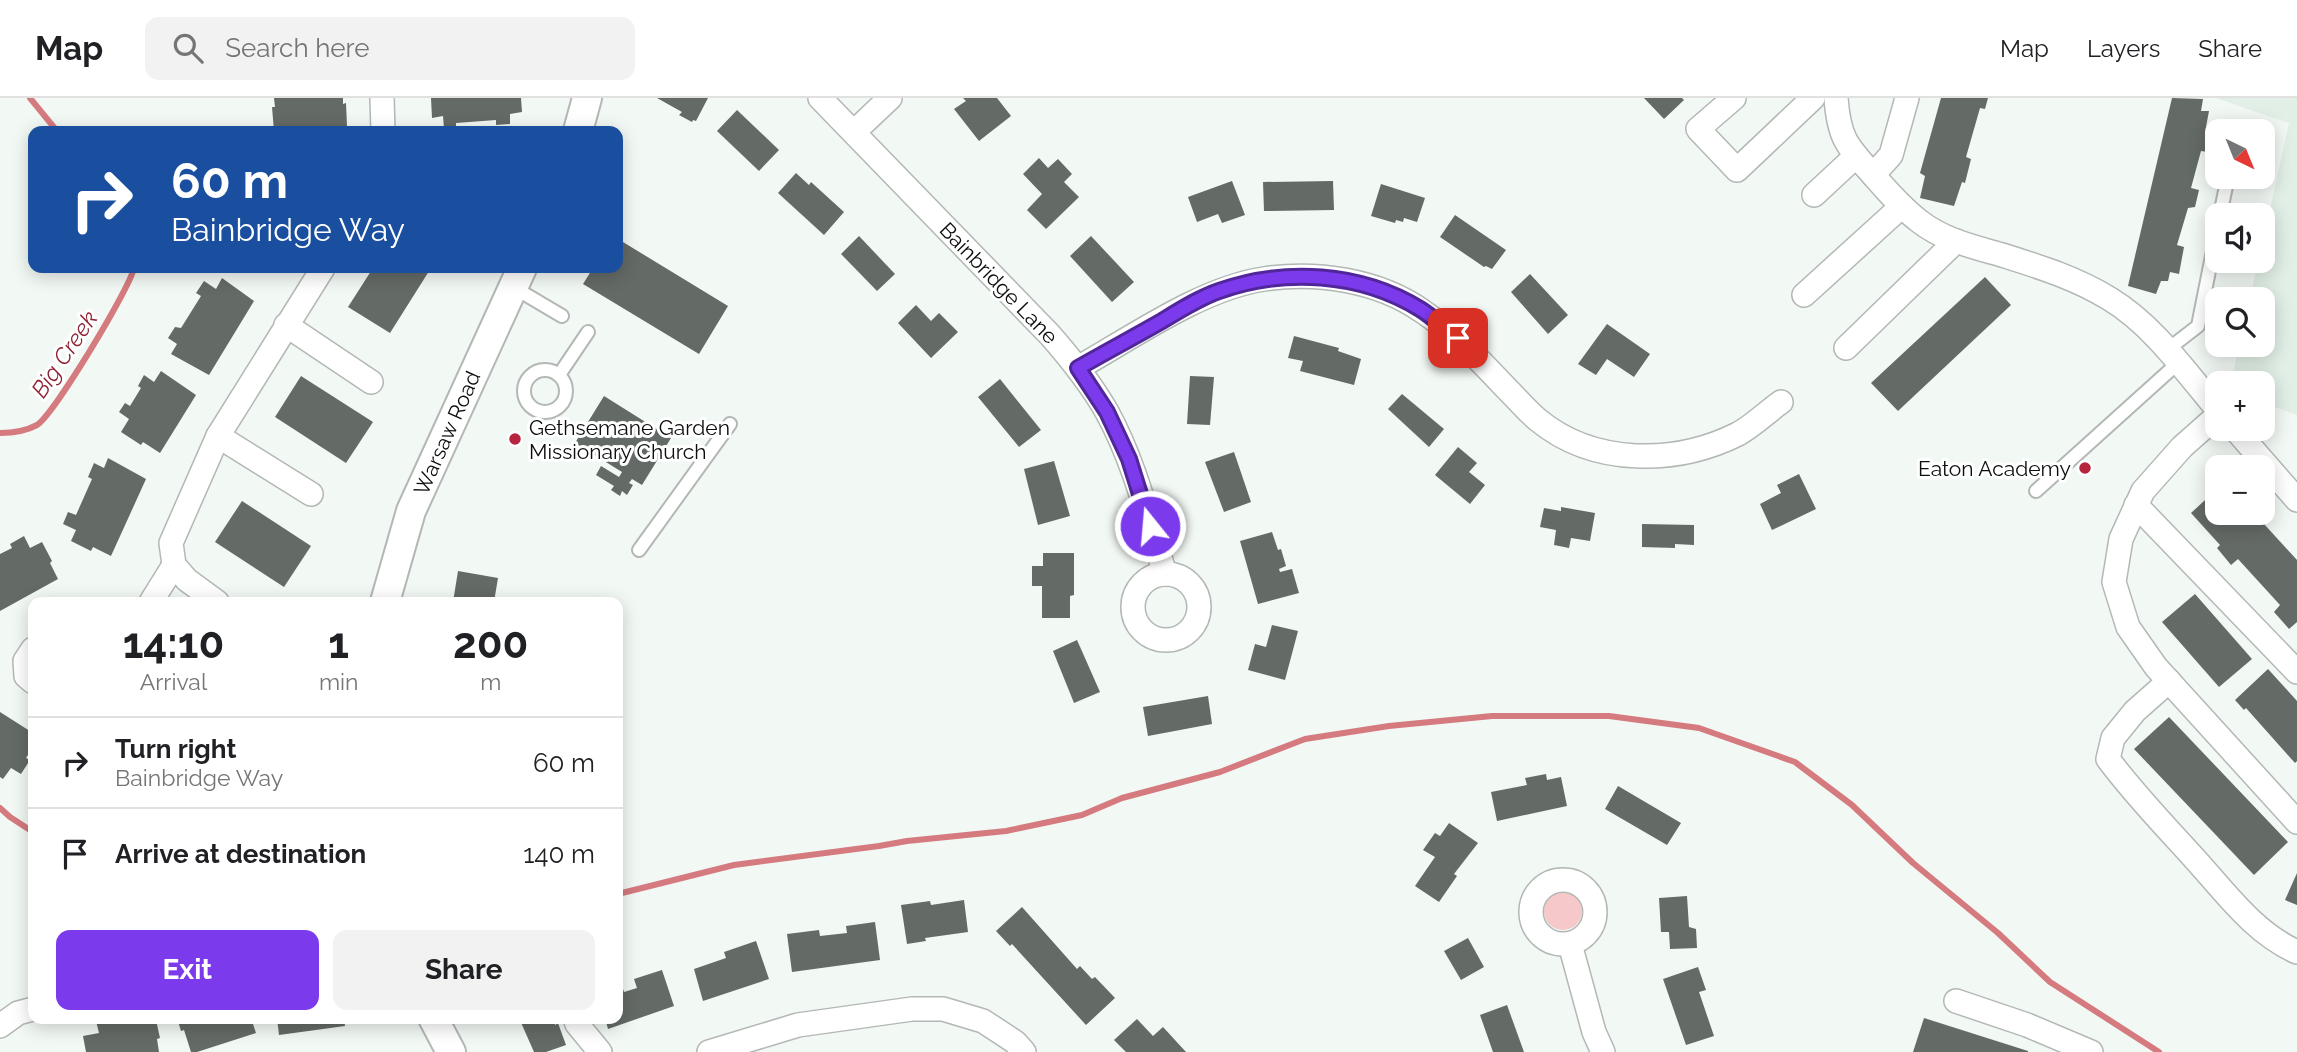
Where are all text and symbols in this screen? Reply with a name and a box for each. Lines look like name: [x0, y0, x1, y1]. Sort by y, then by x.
search box: [145, 17, 635, 80]
text: Map: [35, 29, 103, 68]
icon: search: [169, 29, 207, 67]
text: Search here: [225, 33, 370, 63]
text: Map: [2000, 34, 2049, 63]
text: Layers: [2087, 34, 2160, 63]
text: Share: [2198, 34, 2262, 63]
north arrow: [2205, 119, 2275, 189]
map controls: [2205, 119, 2275, 525]
text: 60 m: [171, 152, 288, 209]
icon: right: [56, 154, 147, 245]
button: sound: [2205, 203, 2275, 273]
text: Bainbridge Way: [171, 211, 405, 248]
street label: Bainbridge Lane: [935, 217, 1063, 349]
button: search: [2205, 287, 2275, 357]
water label: Big Creek: [25, 306, 103, 402]
pin: [1428, 308, 1488, 368]
icon: arrive: [1439, 319, 1477, 357]
street label: Warsaw Road: [409, 367, 485, 499]
button: +: [2205, 371, 2275, 441]
place label: Gethsemane Garden Missionary Church: [529, 415, 730, 464]
marker: Gethsemane Garden Missionary Church: [507, 431, 523, 447]
button: −: [2205, 455, 2275, 525]
place label: Eaton Academy: [1918, 456, 2071, 481]
marker: Eaton Academy: [2077, 460, 2093, 476]
position arrow: [1113, 489, 1187, 563]
text: 14:10: [123, 619, 224, 668]
text: 1: [328, 619, 349, 668]
text: 200: [453, 619, 528, 668]
text: Arrival: [140, 668, 207, 695]
text: min: [319, 668, 358, 695]
text: m: [480, 668, 501, 695]
text: Turn right: [115, 734, 236, 764]
icon: right: [56, 744, 94, 782]
text: 60 m: [533, 748, 595, 778]
text: Bainbridge Way: [115, 764, 283, 791]
icon: arrive: [56, 835, 94, 873]
text: Arrive at destination: [115, 839, 366, 869]
text: 140 m: [523, 839, 595, 869]
button: Exit: [56, 930, 319, 1010]
button: Share: [333, 930, 595, 1010]

